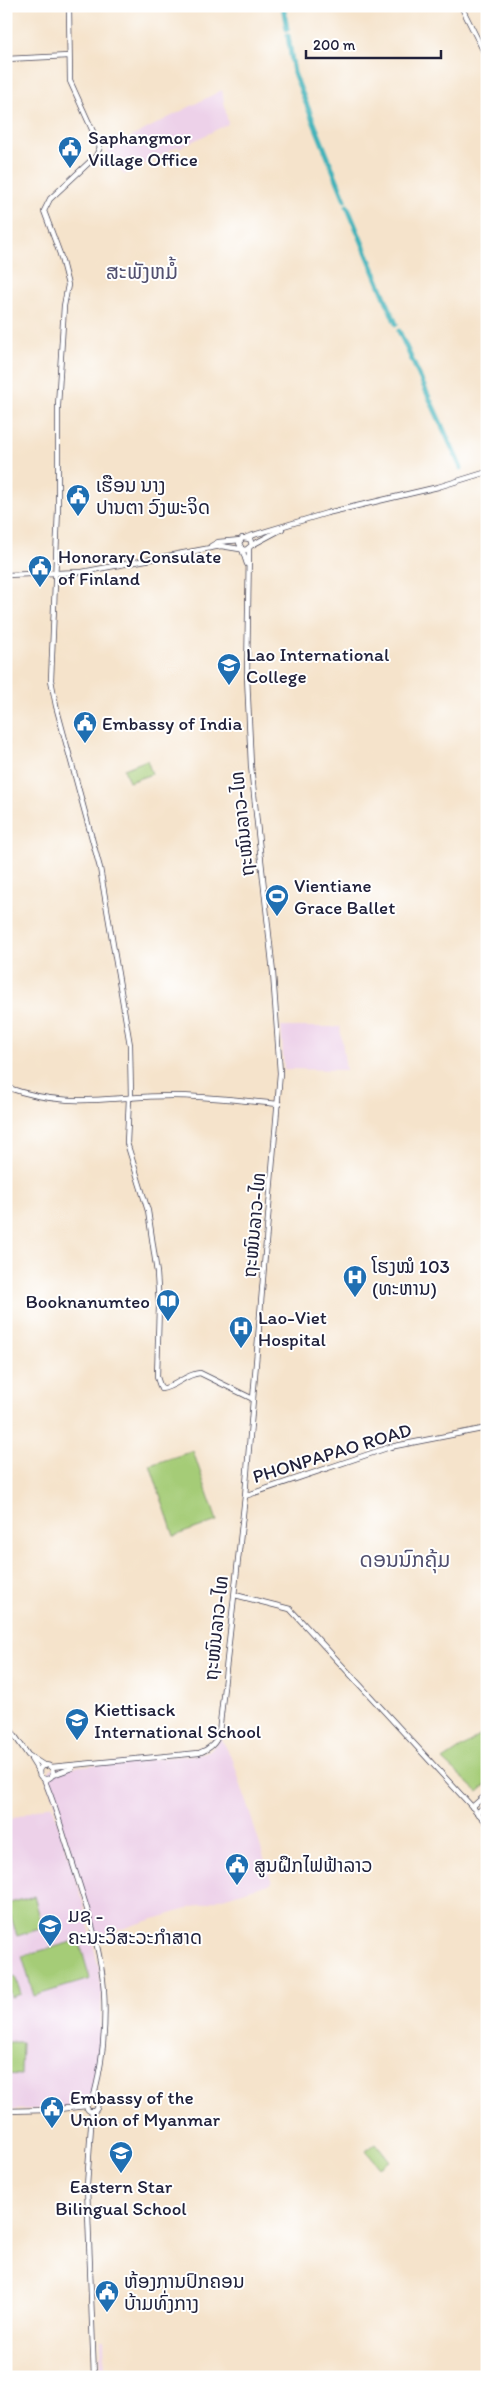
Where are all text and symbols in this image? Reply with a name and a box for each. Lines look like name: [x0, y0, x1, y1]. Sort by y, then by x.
scale bar: [306, 28, 440, 60]
text: 200 m: [313, 36, 356, 54]
place label: Saphangmor Village Office: [88, 126, 198, 171]
public building icon: Saphangmor Village Office: [57, 135, 83, 169]
district label: ສະພັງຫມໍ້: [106, 256, 178, 284]
place label: ເຮືອນ ນາງ ປານຕາ ວົງພະຈິດ: [96, 474, 210, 519]
public building icon: ເຮືອນ ນາງ ປານຕາ ວົງພະຈິດ: [65, 483, 91, 517]
place label: Honorary Consulate of Finland: [58, 545, 221, 590]
public building icon: Honorary Consulate of Finland: [27, 554, 53, 588]
place label: Lao International College: [246, 643, 390, 688]
school or university icon: Lao International College: [216, 652, 242, 686]
public building icon: Embassy of India: [72, 710, 98, 744]
place label: Embassy of India: [102, 712, 242, 735]
street label: ຖະໜົນລາວ-ໄທ: [225, 770, 259, 878]
place label: Vientiane Grace Ballet: [294, 874, 395, 919]
sports icon: Vientiane Grace Ballet: [264, 883, 290, 917]
street label: ຖະໜົນລາວ-ໄທ: [238, 1171, 270, 1279]
place label: ໂຮງໝໍ 103 (ທະຫານ): [371, 1255, 450, 1300]
hospital icon: ໂຮງໝໍ 103 (ທະຫານ): [342, 1264, 368, 1298]
library icon: Booknanumteo: [155, 1288, 181, 1322]
place label: Booknanumteo: [25, 1290, 150, 1313]
place label: Lao-Viet Hospital: [258, 1306, 327, 1351]
hospital icon: Lao-Viet Hospital: [228, 1315, 254, 1349]
street label: PHONPAPAO ROAD: [250, 1418, 414, 1488]
district label: ດອນນົກຄຸ້ມ: [360, 1547, 450, 1574]
street label: ຖະໜົນລາວ-ໄທ: [199, 1574, 233, 1682]
place label: Kiettisack International School: [94, 1698, 262, 1743]
school or university icon: Kiettisack International School: [64, 1707, 90, 1741]
public building icon: ສູນຝຶກໄຟຟ້າລາວ: [224, 1852, 250, 1886]
place label: ສູນຝຶກໄຟຟ້າລາວ: [254, 1854, 373, 1878]
place label: ມຊ - ຄະນະວິສະວະກຳສາດ: [68, 1904, 202, 1949]
school or university icon: ມຊ - ຄະນະວິສະວະກຳສາດ: [37, 1913, 63, 1947]
place label: Embassy of the Union of Myanmar: [70, 2086, 221, 2131]
public building icon: Embassy of the Union of Myanmar: [39, 2095, 65, 2129]
school or university icon: Eastern Star Bilingual School: [108, 2140, 134, 2174]
place label: Eastern Star Bilingual School: [55, 2175, 187, 2220]
place label: ຫ້ອງການປົກຄອນ ບ້າມທົ່ງກາງ: [124, 2270, 245, 2315]
public building icon: ຫ້ອງການປົກຄອນ ບ້າມທົ່ງກາງ: [94, 2279, 120, 2313]

